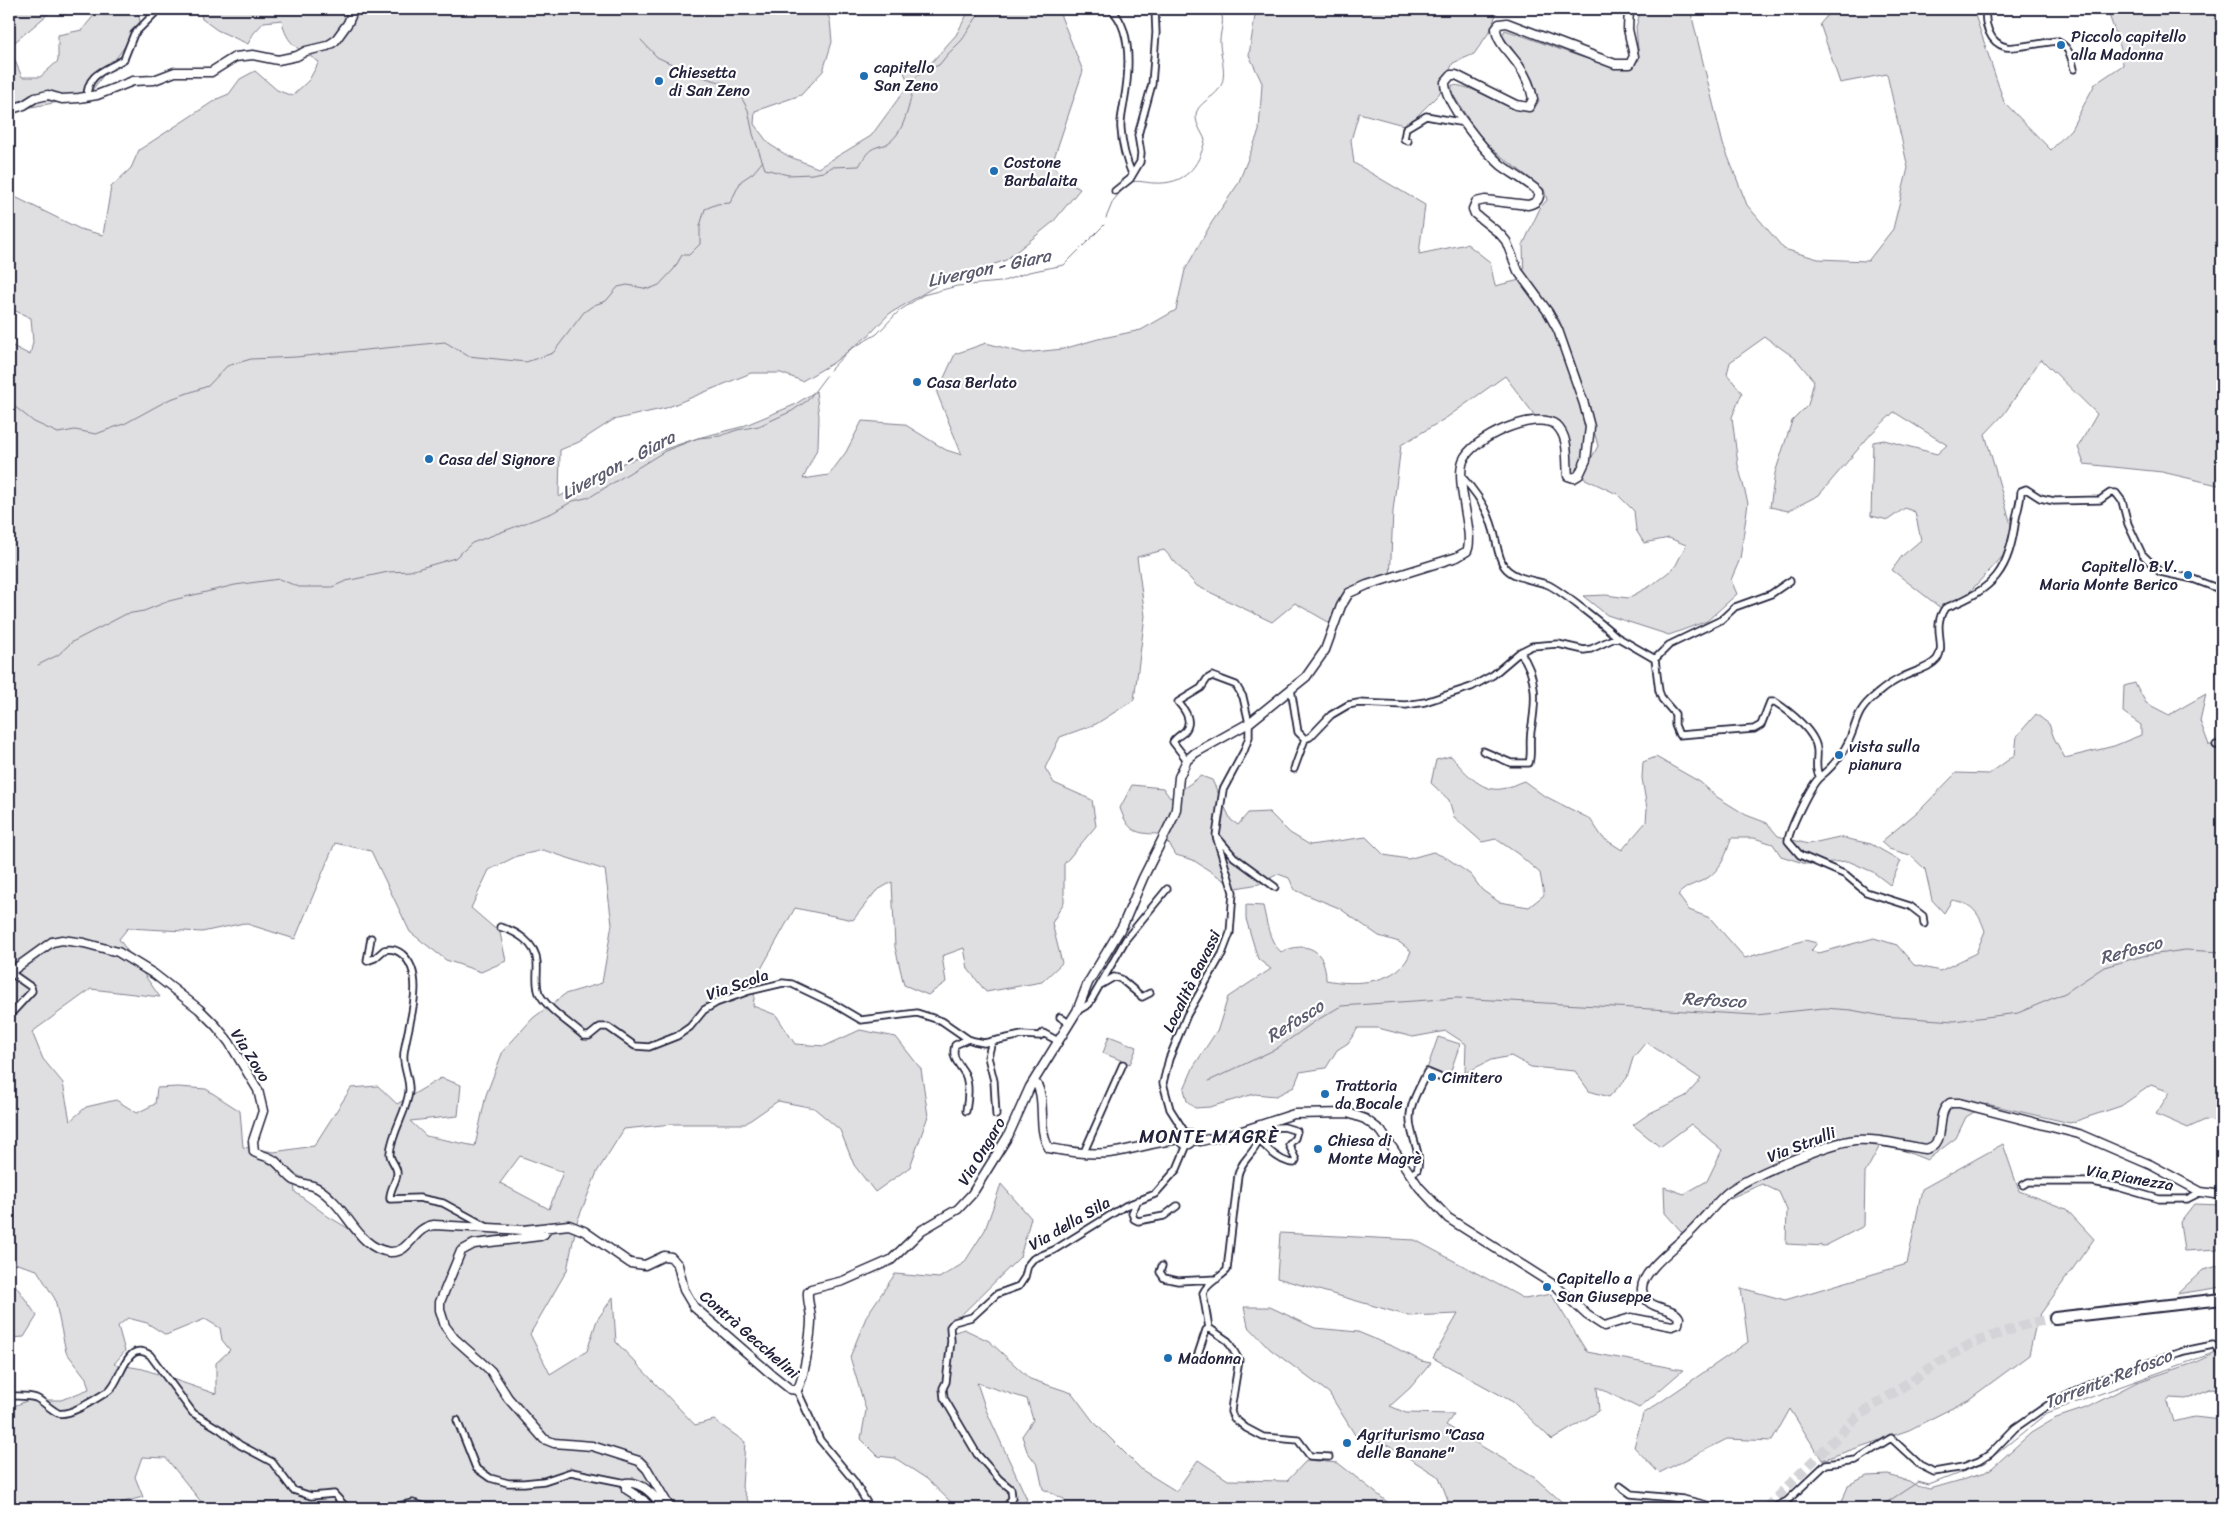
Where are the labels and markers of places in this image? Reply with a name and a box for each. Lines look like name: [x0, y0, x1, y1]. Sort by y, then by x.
place label: Piccolo capitello alla Madonna: [2071, 22, 2186, 69]
marker: Piccolo capitello alla Madonna: [2055, 39, 2067, 51]
place label: capitello San Zeno: [874, 53, 938, 100]
place label: Chiesetta di San Zeno: [669, 58, 750, 105]
marker: capitello San Zeno: [858, 70, 870, 82]
marker: Chiesetta di San Zeno: [653, 75, 665, 87]
place label: Costone Barbalaita: [1004, 148, 1078, 195]
marker: Costone Barbalaita: [988, 165, 1000, 177]
place label: Casa Berlato: [927, 368, 1017, 397]
marker: Casa Berlato: [911, 376, 923, 388]
place label: Casa del Signore: [439, 445, 555, 474]
marker: Casa del Signore: [423, 453, 435, 465]
place label: Capitello B.V. Maria Monte Berico: [2039, 552, 2178, 599]
marker: Capitello B.V. Maria Monte Berico: [2182, 569, 2194, 581]
place label: vista sulla pianura: [1848, 732, 1920, 779]
marker: vista sulla pianura: [1833, 749, 1845, 761]
place label: Cimitero: [1442, 1063, 1503, 1092]
place label: Trattoria da Bocale: [1335, 1071, 1403, 1118]
marker: Cimitero: [1426, 1071, 1438, 1083]
marker: Trattoria da Bocale: [1319, 1088, 1331, 1100]
place label: Chiesa di Monte Magrè: [1328, 1126, 1422, 1173]
marker: Chiesa di Monte Magrè: [1312, 1143, 1324, 1155]
place label: Capitello a San Giuseppe: [1557, 1264, 1652, 1311]
marker: Capitello a San Giuseppe: [1541, 1281, 1553, 1293]
place label: Madonna: [1178, 1344, 1241, 1373]
marker: Madonna: [1162, 1352, 1174, 1364]
place label: Agriturismo "Casa delle Banane": [1356, 1420, 1485, 1467]
marker: Agriturismo "Casa delle Banane": [1341, 1437, 1353, 1449]

